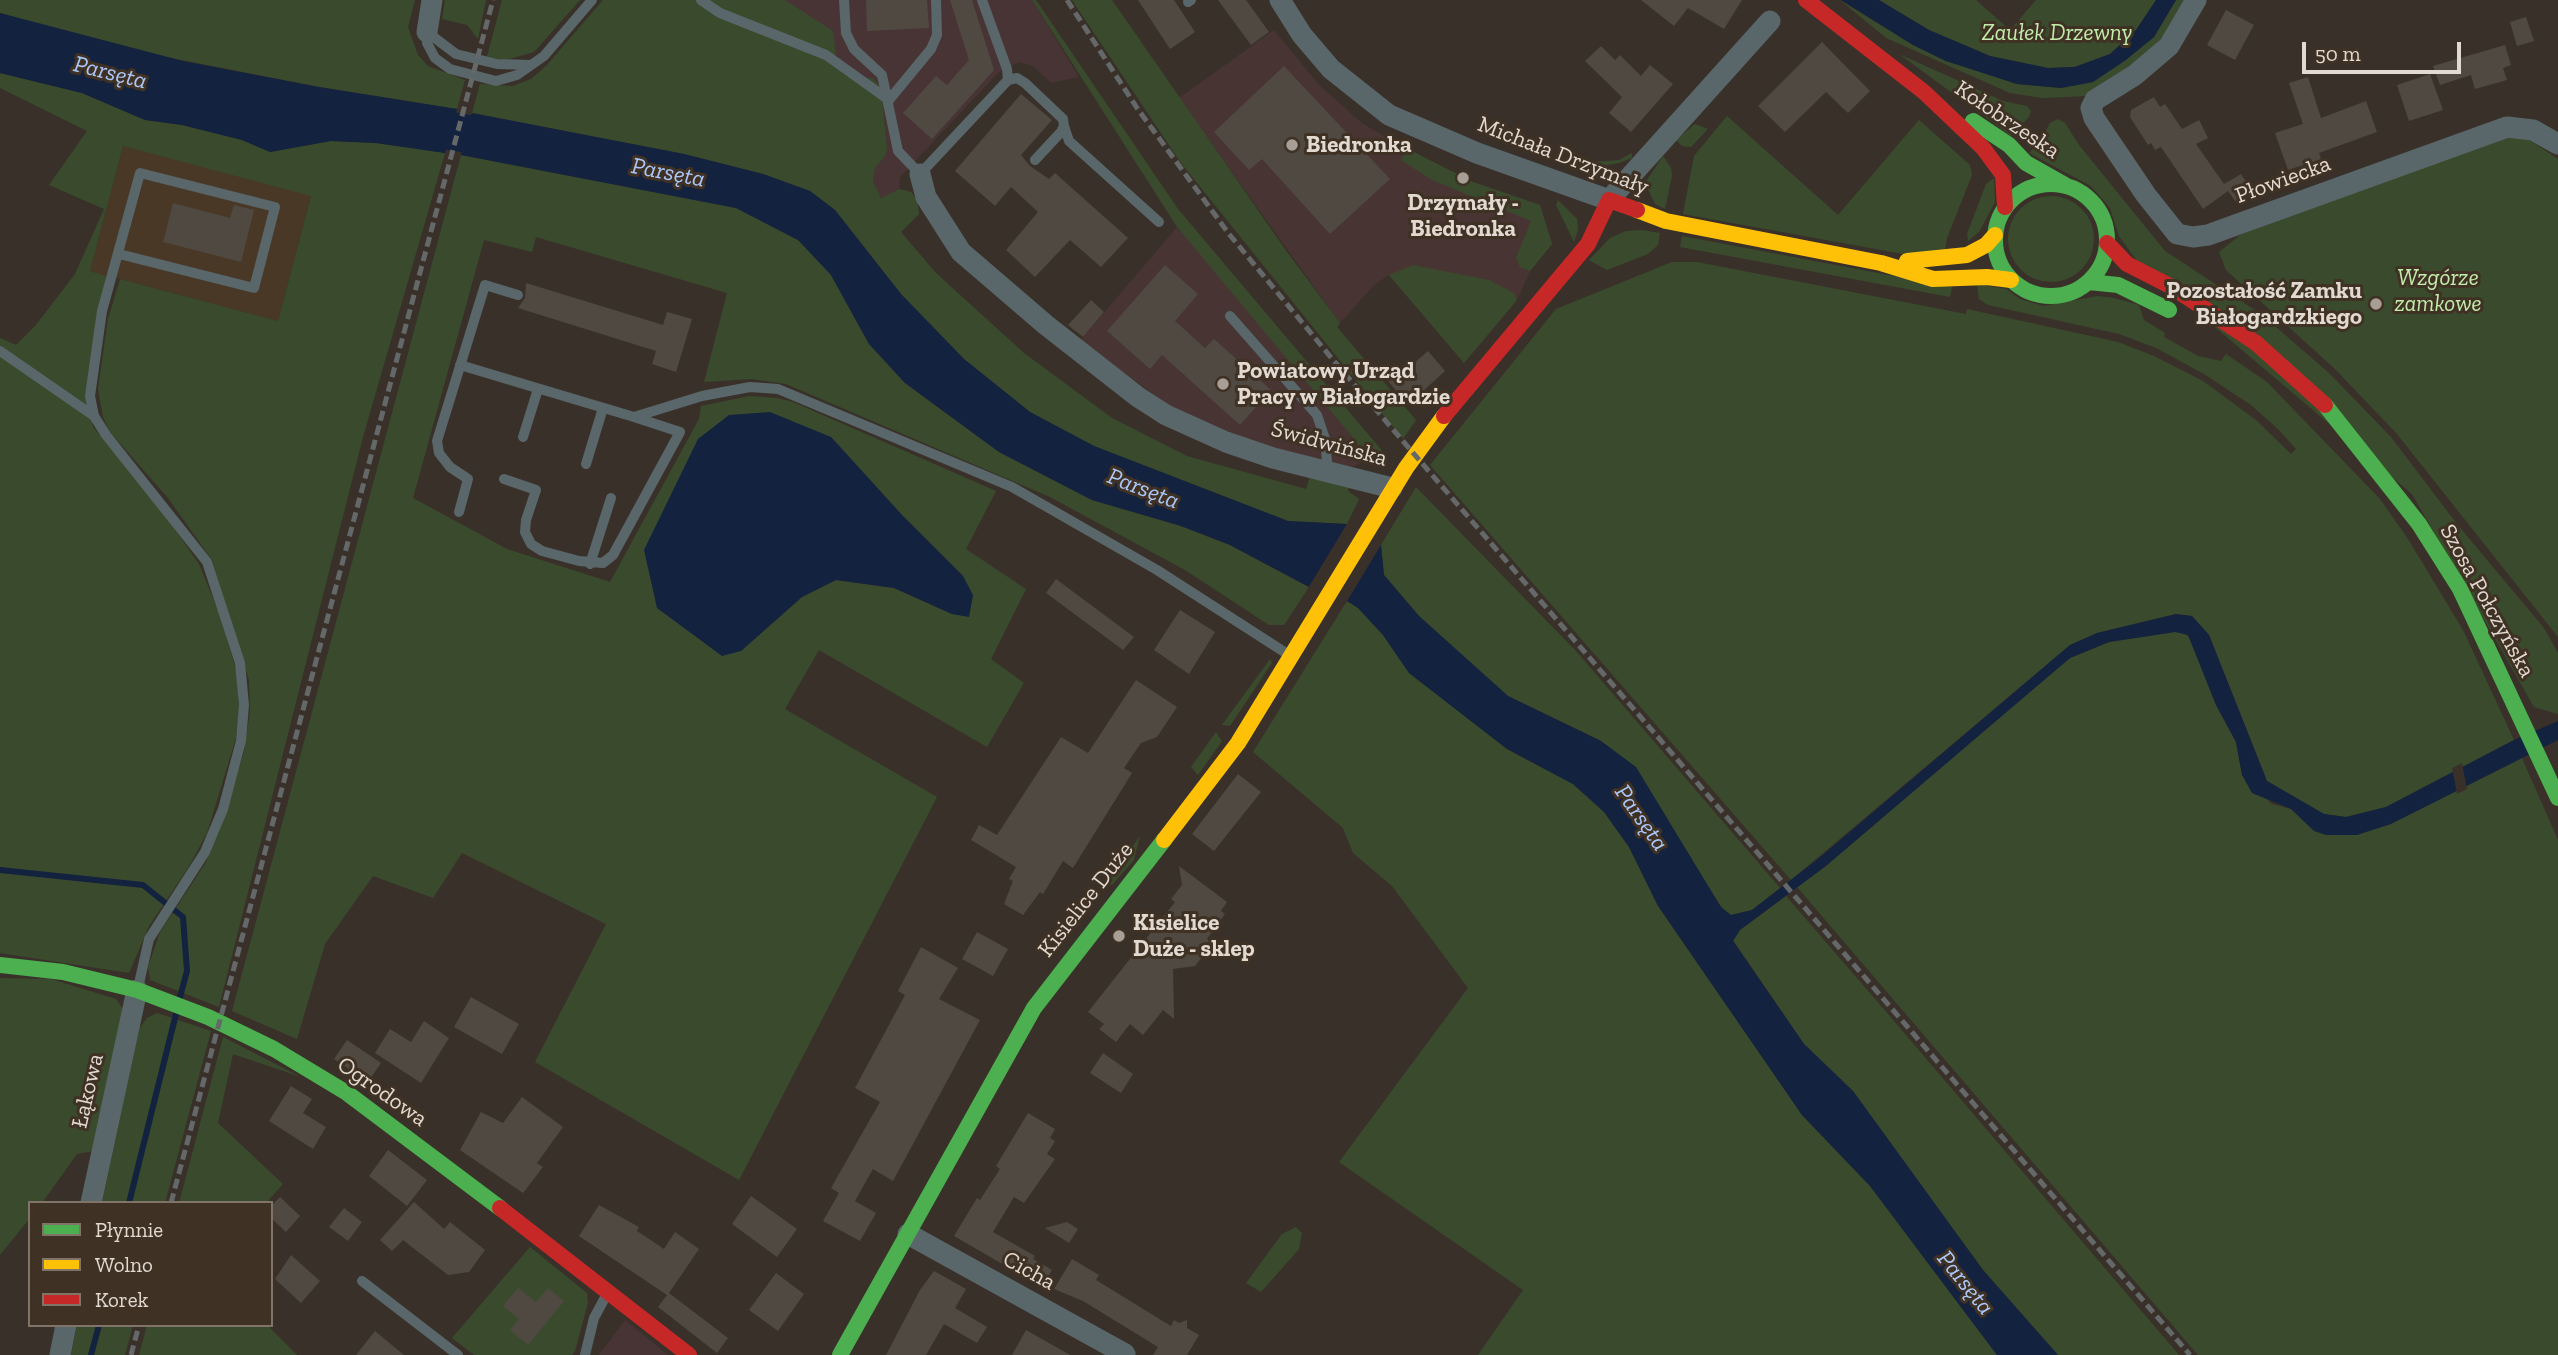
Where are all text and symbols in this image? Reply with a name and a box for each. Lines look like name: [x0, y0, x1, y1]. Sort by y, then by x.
park label: Zaułek Drzewny: [1982, 19, 2132, 47]
scale bar: [2306, 28, 2465, 72]
text: 50 m: [2315, 41, 2361, 66]
water label: Parsęta: [70, 50, 150, 96]
street label: Kołobrzeska: [1949, 75, 2065, 165]
street label: Michała Drzymały: [1474, 111, 1652, 201]
place label: Biedronka: [1306, 131, 1412, 159]
marker: Biedronka: [1284, 137, 1300, 153]
street label: Płowiecka: [2231, 150, 2335, 210]
water label: Parsęta: [629, 152, 707, 194]
marker: Drzymały - Biedronka: [1455, 170, 1471, 186]
place label: Drzymały - Biedronka: [1407, 189, 1519, 243]
park label: Wzgórze zamkowe: [2394, 264, 2482, 318]
place label: Pozostałość Zamku Białogardzkiego: [2166, 277, 2362, 331]
marker: Pozostałość Zamku Białogardzkiego: [2368, 296, 2384, 312]
place label: Powiatowy Urząd Pracy w Białogardzie: [1237, 357, 1450, 411]
marker: Powiatowy Urząd Pracy w Białogardzie: [1215, 376, 1231, 392]
street label: Świdwińska: [1268, 415, 1390, 473]
water label: Parsęta: [1103, 462, 1183, 516]
street label: Szosa Połczyńska: [2433, 520, 2541, 682]
water label: Parsęta: [1608, 779, 1674, 857]
street label: Kisielice Duże: [1033, 837, 1139, 963]
place label: Kisielice Duże - sklep: [1133, 909, 1255, 963]
marker: Kisielice Duże - sklep: [1111, 928, 1127, 944]
street label: Łąkowa: [66, 1051, 110, 1131]
street label: Ogrodowa: [332, 1051, 432, 1133]
legend: [28, 1201, 273, 1327]
text: Płynnie: [95, 1217, 163, 1242]
street label: Cicha: [998, 1245, 1060, 1297]
water label: Parsęta: [1930, 1245, 2000, 1321]
text: Wolno: [95, 1252, 153, 1277]
text: Korek: [95, 1287, 148, 1312]

